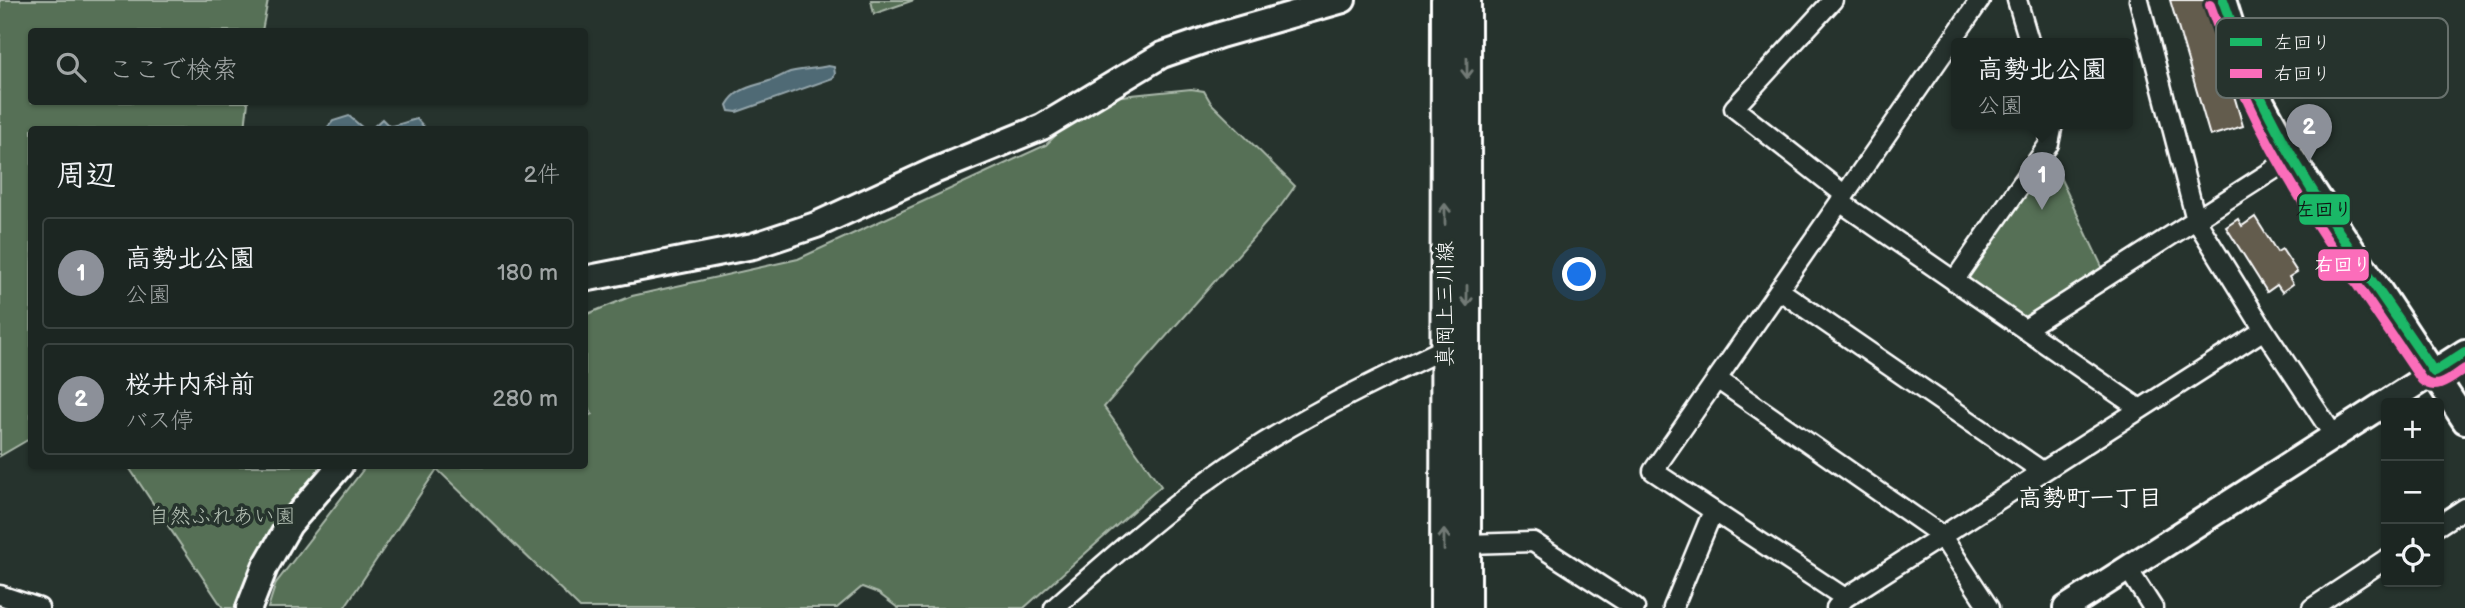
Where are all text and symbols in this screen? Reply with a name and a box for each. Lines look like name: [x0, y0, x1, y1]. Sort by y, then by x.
legend: [2216, 18, 2448, 98]
search box: [28, 28, 588, 105]
text: 左回り: [2274, 32, 2331, 55]
popup: [1951, 38, 2133, 129]
icon: search: [52, 48, 90, 86]
text: ここで検索: [108, 55, 238, 86]
text: 高勢北公園: [1977, 55, 2107, 86]
one-way arrow: [1460, 56, 1474, 79]
text: 右回り: [2274, 63, 2331, 86]
text: 公園: [1977, 92, 2023, 120]
pin: 2: [2286, 104, 2332, 162]
pin: 1: [2019, 152, 2065, 210]
text: 周辺: [56, 158, 116, 194]
text: 2件: [523, 161, 560, 189]
line badge: 左回り: [2298, 193, 2351, 226]
text: 左回り: [2295, 199, 2353, 222]
one-way arrow: [1438, 203, 1452, 226]
street label: 真岡上三川線: [1433, 241, 1458, 367]
text: 高勢北公園: [125, 244, 255, 275]
line badge: 右回り: [2317, 248, 2370, 282]
text: 右回り: [2314, 254, 2372, 277]
your location: [1562, 257, 1596, 291]
text: 1: [76, 259, 86, 287]
text: 180 m: [497, 259, 558, 287]
text: 公園: [125, 281, 171, 309]
one-way arrow: [1460, 284, 1474, 307]
text: 桜井内科前: [125, 370, 255, 401]
text: 2: [74, 385, 88, 413]
text: 280 m: [492, 385, 558, 413]
map controls: [2381, 398, 2444, 587]
button: +: [2381, 398, 2444, 461]
text: バス停: [125, 407, 194, 435]
button: −: [2381, 461, 2444, 524]
district label: 高勢町一丁目: [2018, 484, 2162, 513]
park label: 自然ふれあい園: [149, 504, 296, 529]
button: locate: [2381, 524, 2444, 587]
one-way arrow: [1437, 529, 1451, 552]

